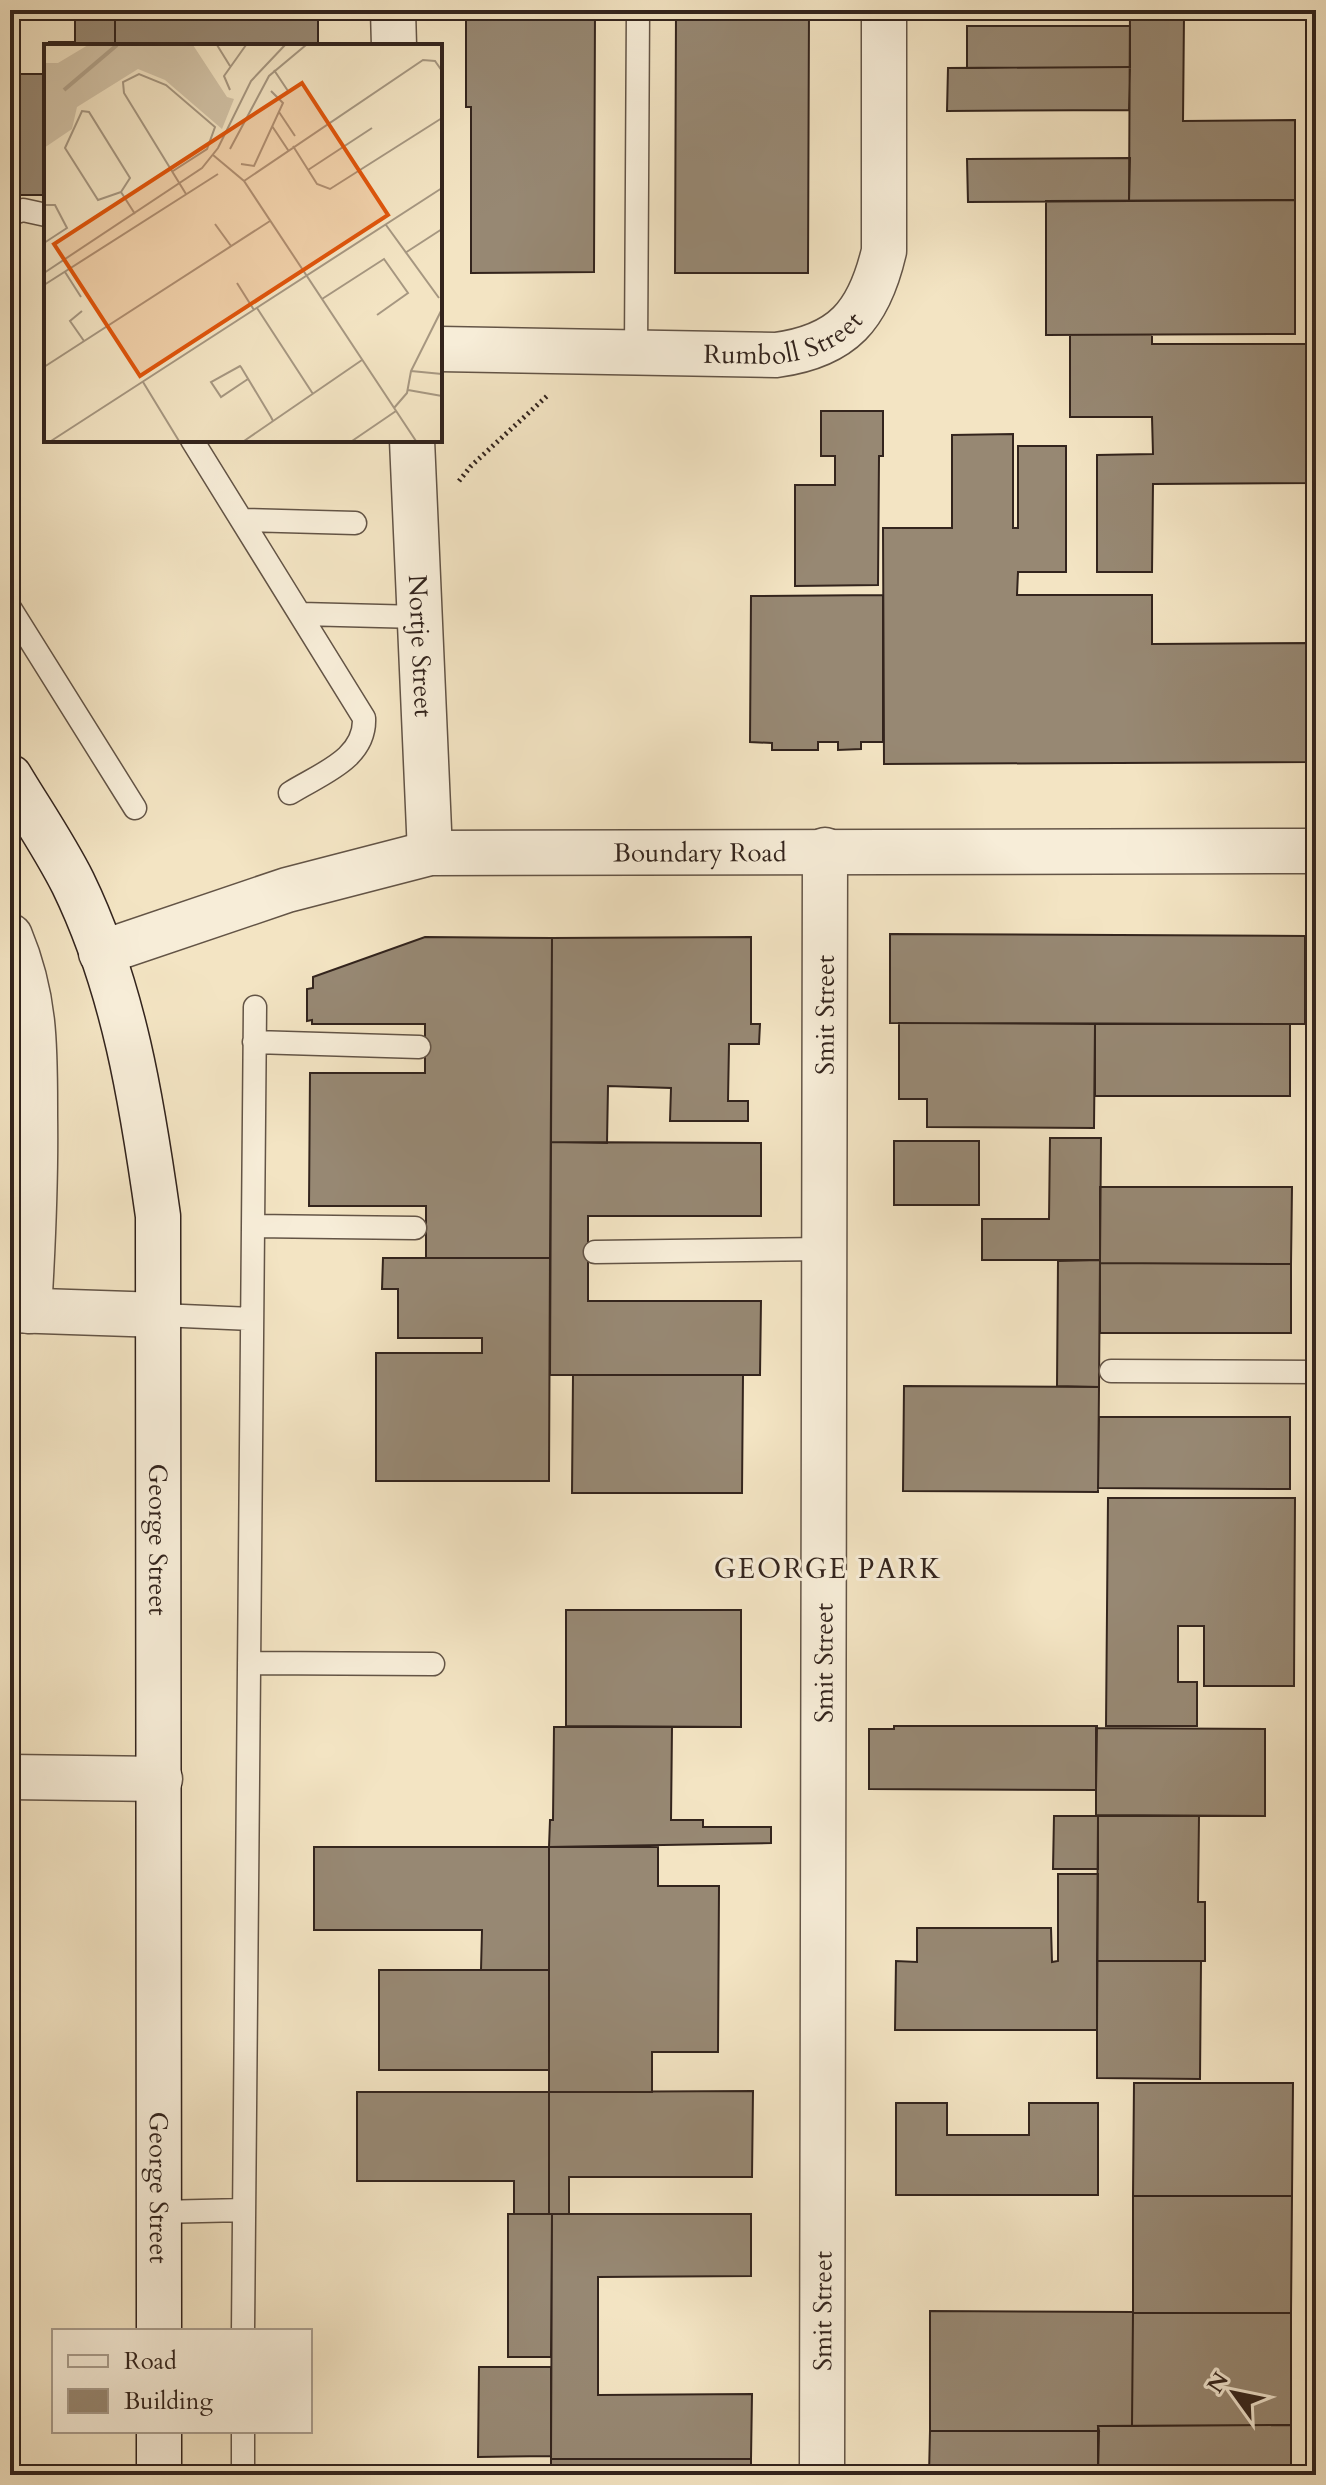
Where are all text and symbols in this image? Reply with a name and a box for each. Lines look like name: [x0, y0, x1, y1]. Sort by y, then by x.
inset map: [44, 44, 442, 442]
street label: Rumboll Street: [703, 304, 870, 373]
street label: Nortje Street: [400, 574, 442, 718]
street label: Boundary Road: [613, 835, 787, 870]
street label: Smit Street: [807, 955, 842, 1075]
street label: George Street: [141, 1464, 176, 1615]
district label: GEORGE PARK: [714, 1550, 942, 1588]
street label: Smit Street: [806, 1603, 841, 1723]
street label: George Street: [141, 2112, 176, 2263]
street label: Smit Street: [805, 2251, 840, 2371]
legend: [52, 2329, 312, 2433]
text: Road: [124, 2345, 177, 2378]
north arrow: [1194, 2353, 1274, 2433]
text: N: [1200, 2366, 1236, 2399]
text: Building: [124, 2385, 214, 2418]

